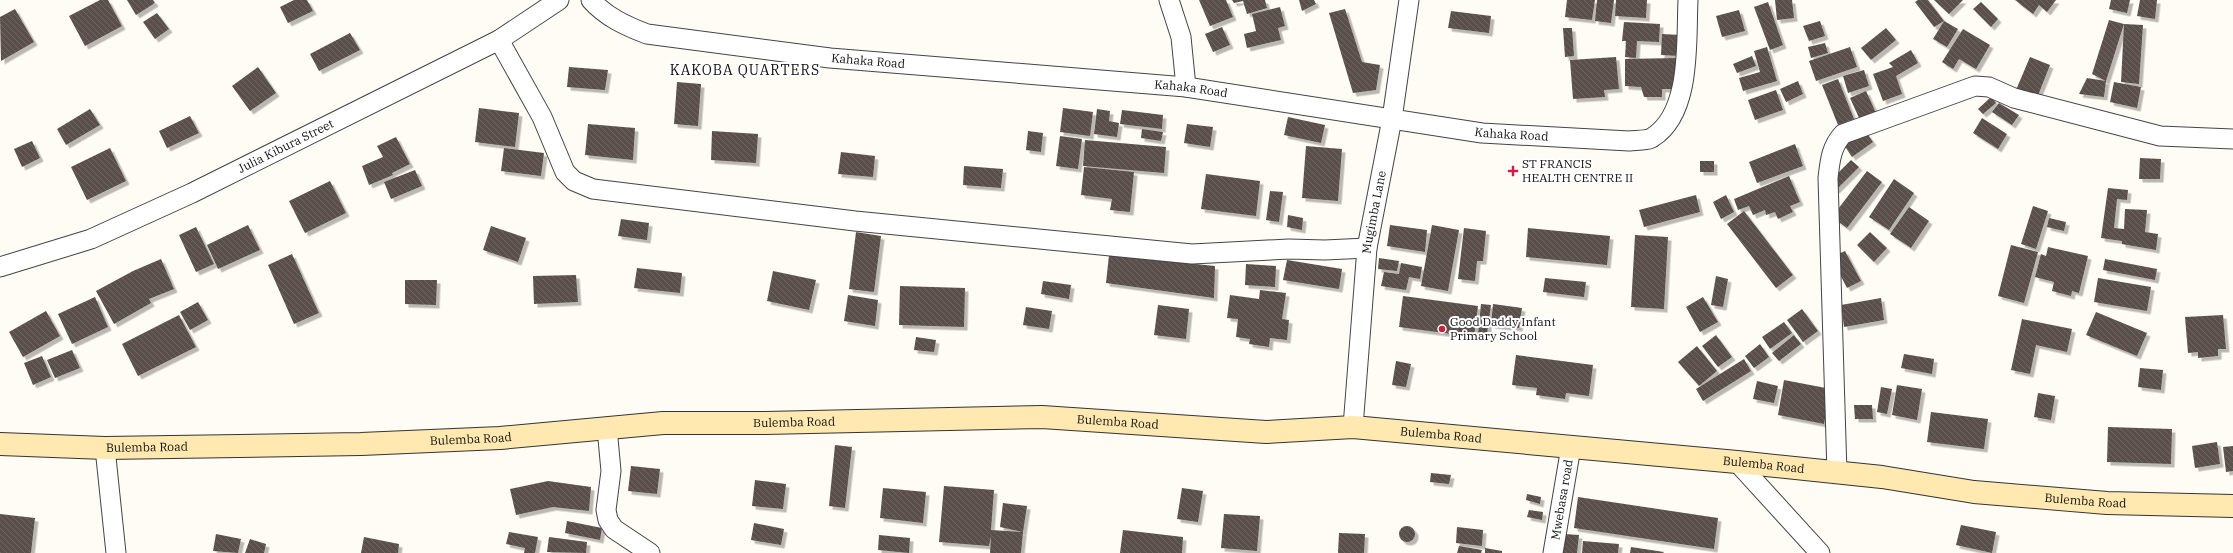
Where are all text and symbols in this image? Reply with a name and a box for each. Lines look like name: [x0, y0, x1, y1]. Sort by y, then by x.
street label: Kahaka Road: [831, 50, 906, 71]
district label: KAKOBA QUARTERS: [670, 61, 820, 79]
street label: Kahaka Road: [1154, 76, 1229, 100]
street label: Julia Kibura Street: [235, 116, 336, 176]
street label: Kahaka Road: [1474, 124, 1549, 144]
place label: ST FRANCIS HEALTH CENTRE II: [1522, 156, 1633, 185]
marker: ST FRANCIS HEALTH CENTRE II: [1507, 165, 1519, 177]
street label: Mugimba Lane: [1359, 169, 1389, 254]
place label: Good Daddy Infant Primary School: [1450, 314, 1556, 343]
marker: Good Daddy Infant Primary School: [1437, 324, 1447, 334]
street label: Bulemba Road: [1076, 411, 1159, 432]
street label: Bulemba Road: [753, 413, 835, 430]
street label: Bulemba Road: [1399, 423, 1483, 446]
street label: Bulemba Road: [429, 429, 512, 448]
street label: Bulemba Road: [106, 439, 188, 455]
street label: Bulemba Road: [1722, 453, 1805, 476]
street label: Mwebasa road: [1547, 458, 1576, 541]
street label: Bulemba Road: [2044, 490, 2127, 510]

